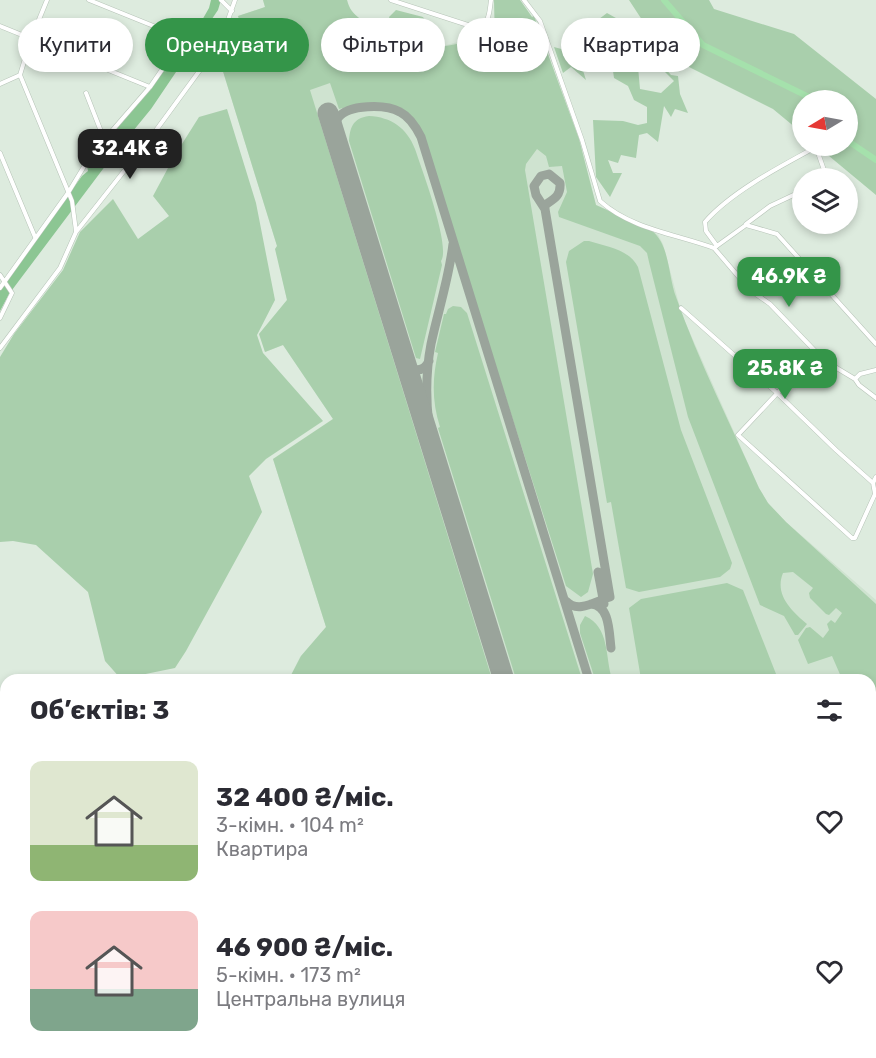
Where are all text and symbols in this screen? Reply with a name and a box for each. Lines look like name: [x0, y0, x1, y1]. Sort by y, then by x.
chip: Купити: [18, 18, 133, 72]
chip: Орендувати: [145, 18, 309, 72]
chip: Фільтри: [321, 18, 445, 72]
chip: Нове: [457, 18, 549, 72]
chip: Квартира: [561, 18, 700, 72]
north arrow: [792, 90, 858, 156]
map controls: [792, 90, 858, 234]
pin: 32.4K ₴: [75, 129, 185, 180]
text: 32.4K ₴: [92, 136, 168, 160]
button: layers: [792, 168, 858, 234]
pin: 46.9K ₴: [734, 257, 844, 308]
text: 46.9K ₴: [751, 264, 827, 288]
pin: 25.8K ₴: [730, 349, 840, 400]
text: 25.8K ₴: [747, 356, 823, 380]
icon: filters: [813, 694, 846, 727]
text: Об’єктів: 3: [30, 695, 169, 726]
text: 32 400 ₴/міс.: [216, 782, 394, 813]
icon: home: [78, 785, 150, 857]
icon: heart: [813, 805, 846, 838]
text: 3-кімн. · 104 m²: [216, 813, 364, 837]
text: Квартира: [216, 837, 308, 861]
text: 46 900 ₴/міс.: [216, 932, 393, 963]
icon: home: [78, 935, 150, 1007]
icon: heart: [813, 955, 846, 988]
text: 5-кімн. · 173 m²: [216, 963, 361, 987]
text: Центральна вулиця: [216, 987, 406, 1011]

